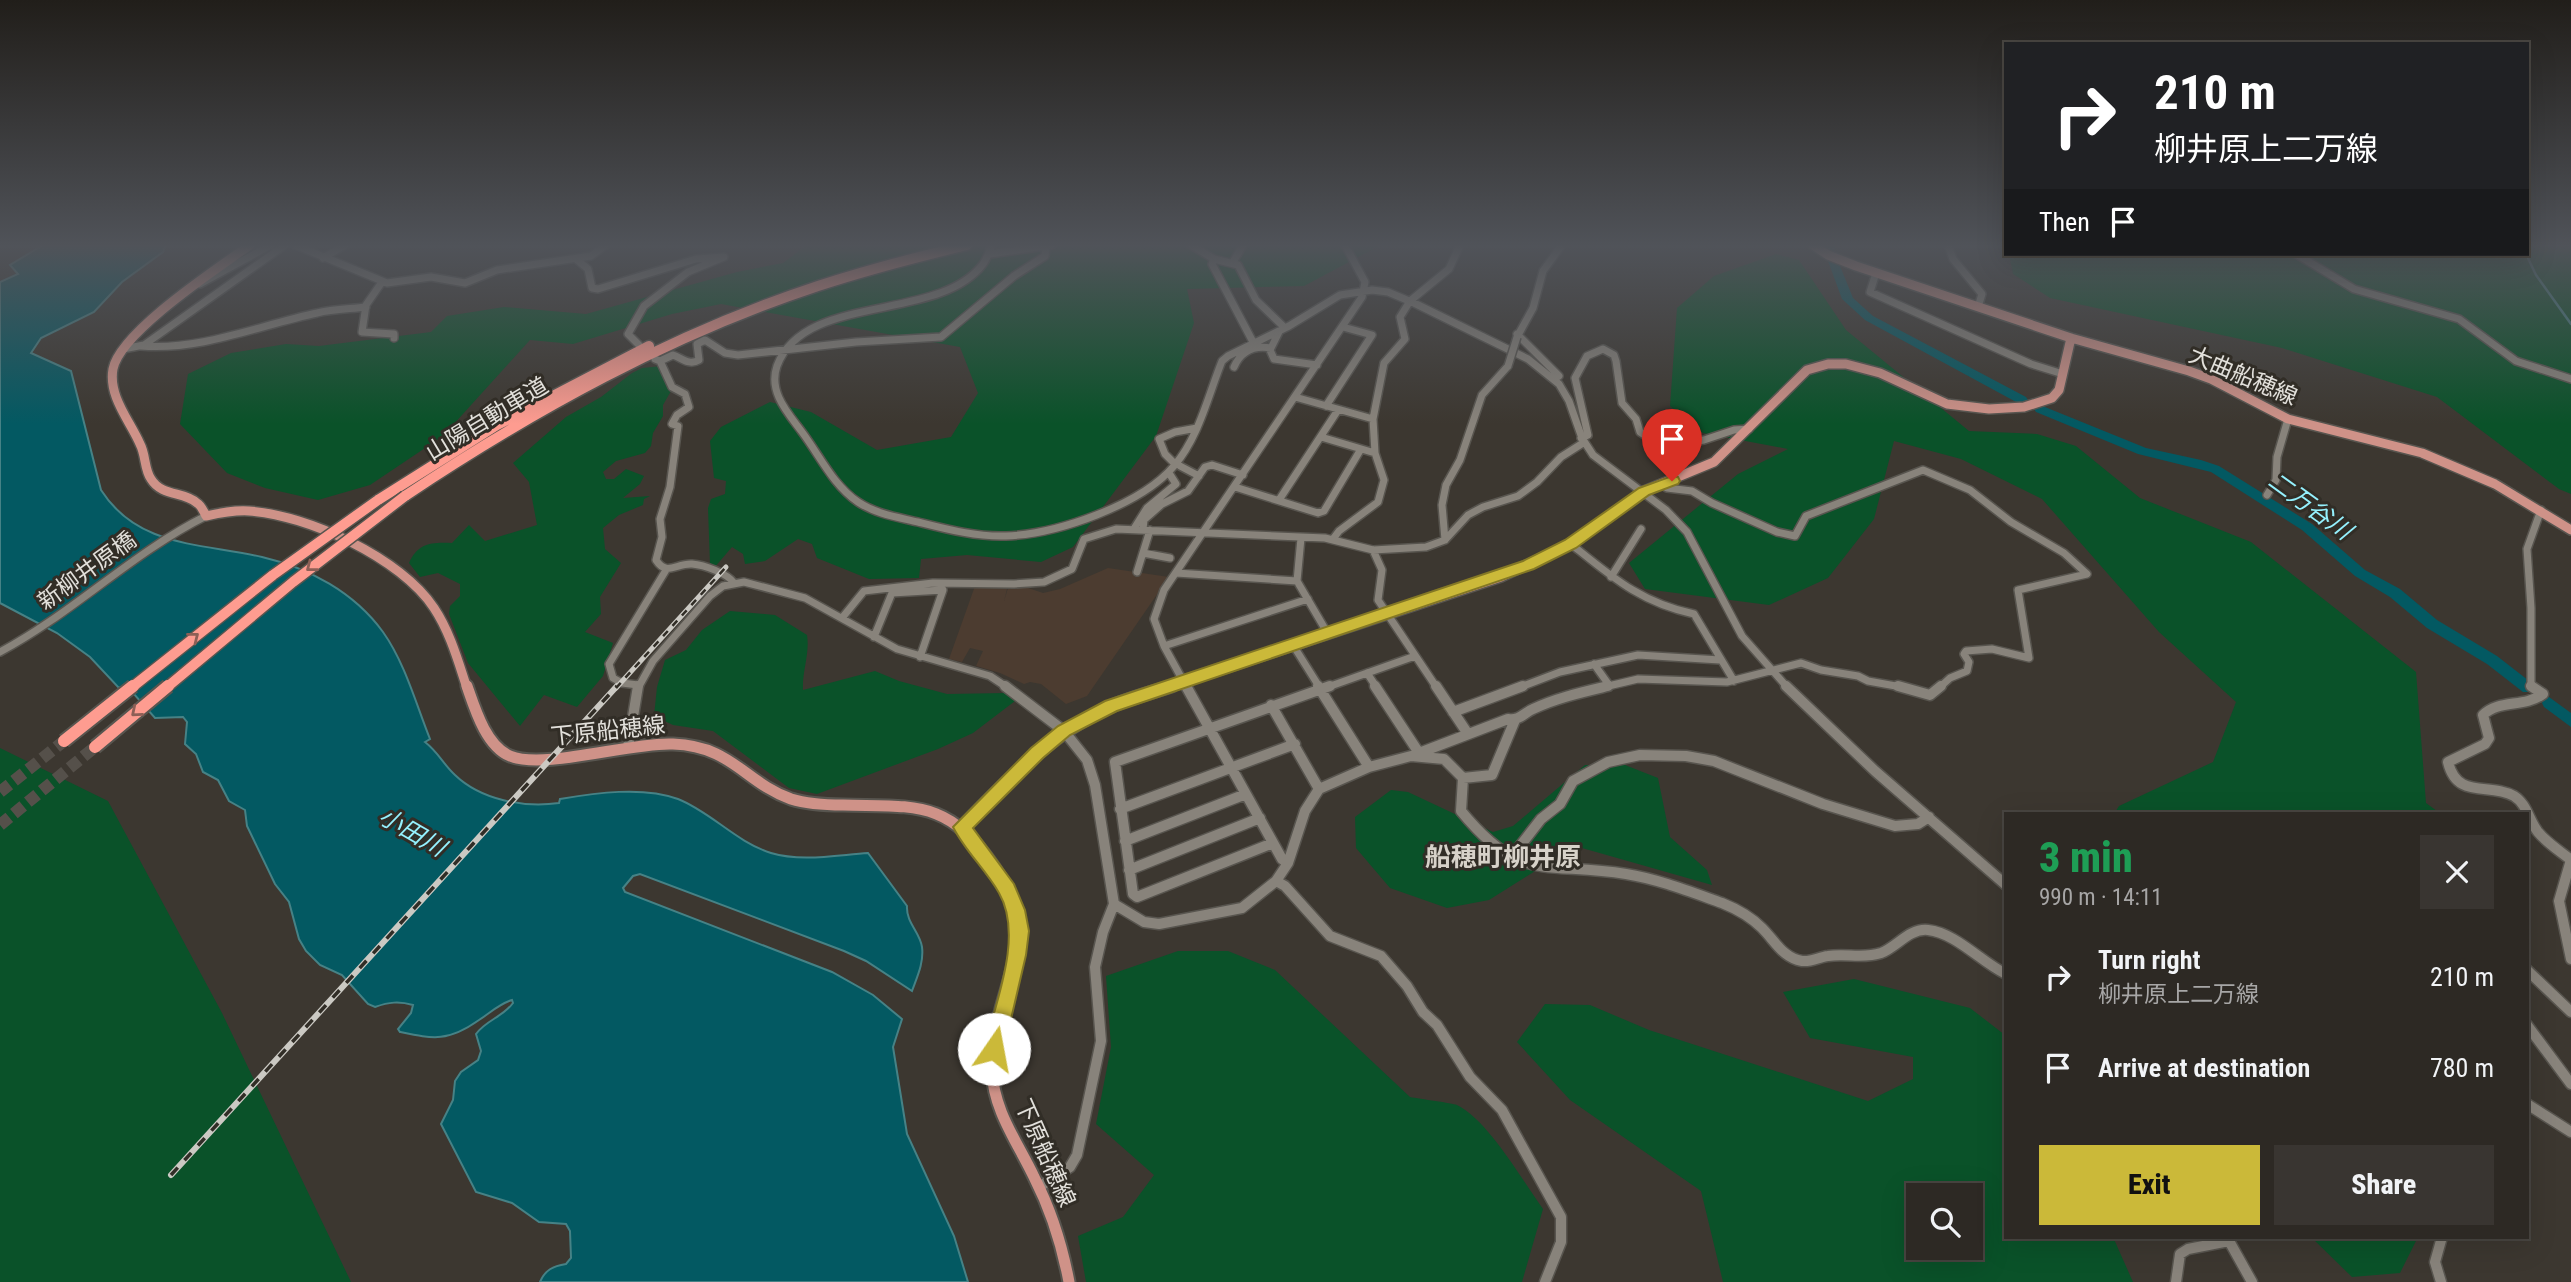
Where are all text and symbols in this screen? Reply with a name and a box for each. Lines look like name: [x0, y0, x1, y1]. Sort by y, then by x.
text: 210 m: [2154, 64, 2276, 121]
icon: right: [2039, 70, 2130, 161]
text: 柳井原上二万線: [2154, 130, 2378, 168]
icon: arrive: [2104, 203, 2142, 241]
text: Then: [2039, 207, 2090, 237]
street label: 大曲船穂線: [2185, 341, 2301, 411]
street label: 山陽自動車道: [421, 372, 553, 466]
pin: [1642, 409, 1702, 481]
icon: arrive: [1653, 420, 1691, 458]
water label: 二万谷川: [2263, 466, 2359, 547]
street label: 新柳井原橋: [33, 526, 141, 616]
one-way arrow: [307, 559, 319, 572]
one-way arrow: [186, 632, 198, 645]
one-way arrow: [132, 704, 144, 717]
street label: 下原船穂線: [549, 712, 667, 750]
water label: 小田川: [374, 802, 453, 864]
text: 3 min: [2039, 833, 2133, 882]
button: close: [2420, 835, 2494, 909]
district label: 船穂町柳井原: [1425, 842, 1581, 872]
text: 990 m · 14:11: [2039, 884, 2163, 911]
text: Turn right: [2098, 945, 2200, 975]
icon: right: [2039, 958, 2077, 996]
text: 210 m: [2430, 962, 2494, 992]
text: 柳井原上二万線: [2098, 981, 2259, 1008]
position arrow: [957, 1012, 1031, 1086]
icon: arrive: [2039, 1049, 2077, 1087]
text: Arrive at destination: [2098, 1053, 2310, 1083]
text: 780 m: [2430, 1053, 2494, 1083]
street label: 下原船穂線: [1009, 1095, 1081, 1211]
button: Exit: [2039, 1145, 2260, 1225]
button: Share: [2274, 1145, 2494, 1225]
map controls: [1906, 1183, 1983, 1260]
button: search: [1906, 1183, 1983, 1260]

